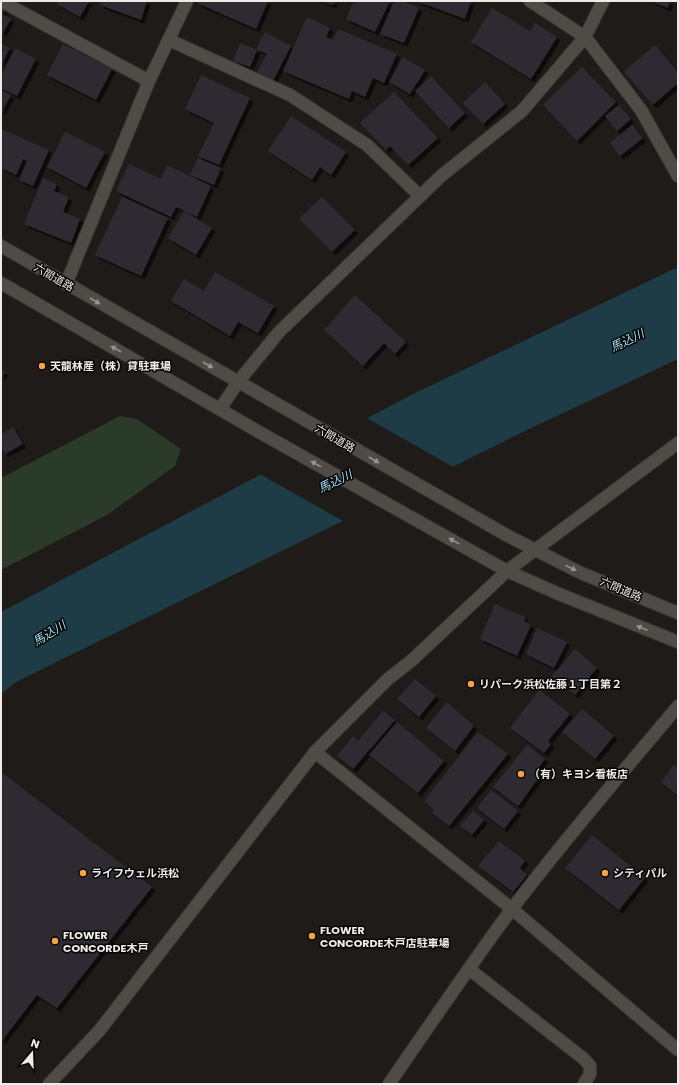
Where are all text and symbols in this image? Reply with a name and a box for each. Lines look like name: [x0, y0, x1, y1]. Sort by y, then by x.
street label: 六間道路: [31, 259, 77, 295]
one-way arrow: [89, 297, 101, 304]
water label: 馬込川: [607, 324, 649, 356]
one-way arrow: [110, 345, 122, 352]
place label: 天龍林産（株）貸駐車場: [50, 358, 171, 374]
marker: 天龍林産（株）貸駐車場: [37, 361, 47, 371]
one-way arrow: [202, 362, 214, 369]
street label: 六間道路: [312, 420, 358, 456]
one-way arrow: [368, 457, 380, 464]
one-way arrow: [310, 460, 322, 467]
water label: 馬込川: [315, 465, 357, 497]
one-way arrow: [448, 538, 460, 545]
one-way arrow: [565, 564, 576, 571]
street label: 六間道路: [598, 573, 644, 605]
water label: 馬込川: [29, 615, 70, 650]
one-way arrow: [635, 624, 647, 630]
place label: リパーク浜松佐藤１丁目第２: [479, 676, 622, 692]
marker: リパーク浜松佐藤１丁目第２: [466, 679, 476, 689]
place label: （有）キヨシ看板店: [529, 766, 628, 782]
marker: （有）キヨシ看板店: [516, 769, 526, 779]
place label: ライフウェル浜松: [91, 865, 179, 881]
place label: シティパル: [613, 865, 667, 881]
marker: ライフウェル浜松: [78, 868, 88, 878]
marker: シティパル: [600, 868, 610, 878]
place label: FLOWER CONCORDE木戸店駐車場: [320, 922, 449, 951]
place label: FLOWER CONCORDE木戸: [63, 927, 148, 956]
marker: FLOWER CONCORDE木戸店駐車場: [307, 931, 317, 941]
marker: FLOWER CONCORDE木戸: [50, 936, 60, 946]
north arrow: [12, 1033, 52, 1073]
text: N: [29, 1035, 42, 1052]

